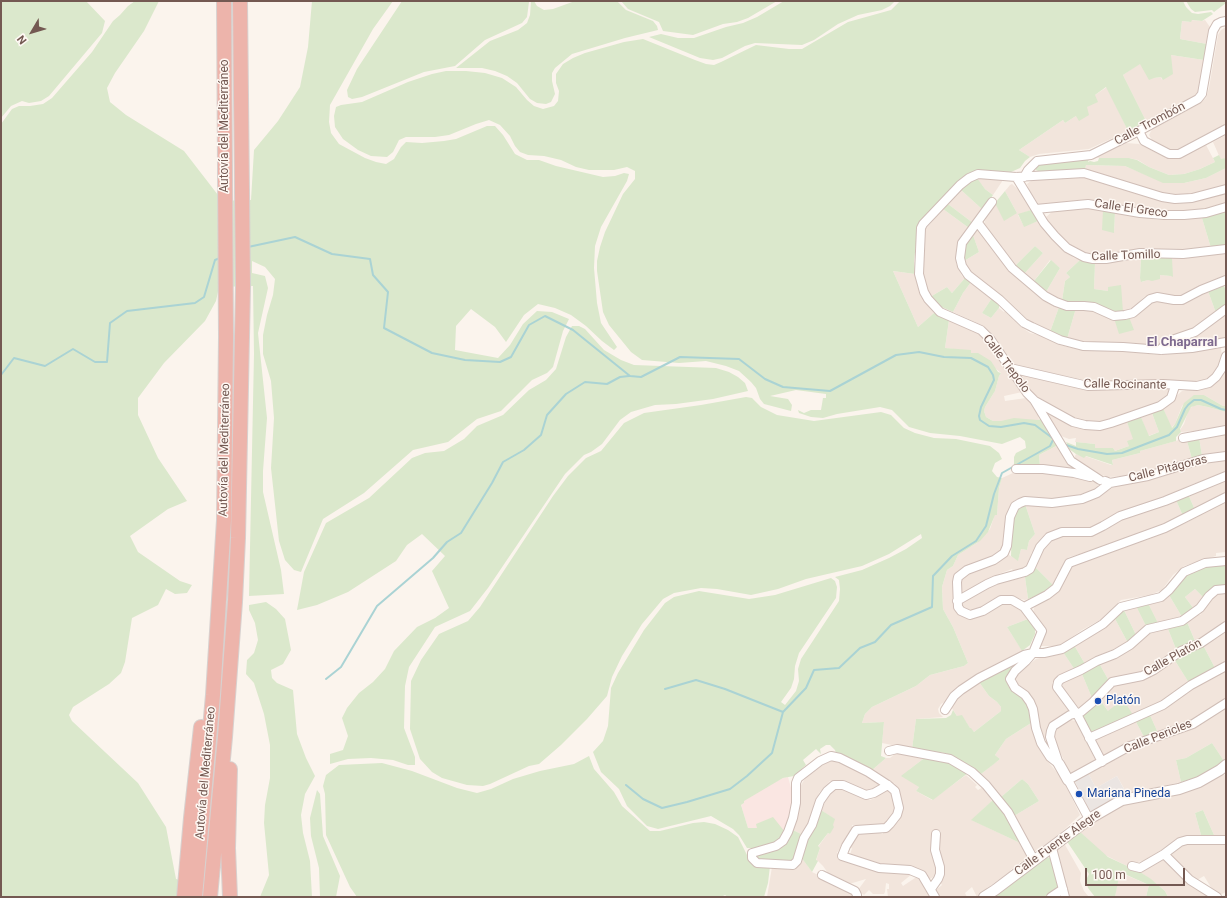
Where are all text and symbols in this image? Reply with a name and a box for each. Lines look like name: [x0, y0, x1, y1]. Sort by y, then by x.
north arrow: [12, 12, 52, 52]
text: N: [15, 33, 30, 47]
street label: Autovía del Mediterráneo: [218, 59, 232, 193]
street label: Calle Trombón: [1112, 99, 1188, 149]
street label: Calle El Greco: [1093, 197, 1169, 221]
street label: Calle Tomillo: [1091, 248, 1161, 264]
street label: Calle Tiepolo: [979, 332, 1033, 396]
district label: El Chaparral: [1147, 335, 1217, 351]
street label: Calle Rocinante: [1083, 377, 1167, 393]
street label: Autovía del Mediterráneo: [217, 383, 233, 517]
street label: Calle Pitágoras: [1127, 452, 1209, 486]
street label: Calle Platón: [1142, 636, 1204, 680]
place label: Platón: [1106, 694, 1140, 708]
marker: Platón: [1093, 696, 1103, 706]
street label: Autovía del Mediterráneo: [193, 706, 219, 840]
street label: Calle Pericles: [1122, 717, 1194, 757]
place label: Mariana Pineda: [1087, 787, 1170, 801]
marker: Mariana Pineda: [1074, 789, 1084, 799]
street label: Calle Fuente Alegre: [1012, 807, 1104, 879]
scale bar: [1087, 860, 1187, 886]
text: 100 m: [1092, 868, 1126, 882]

